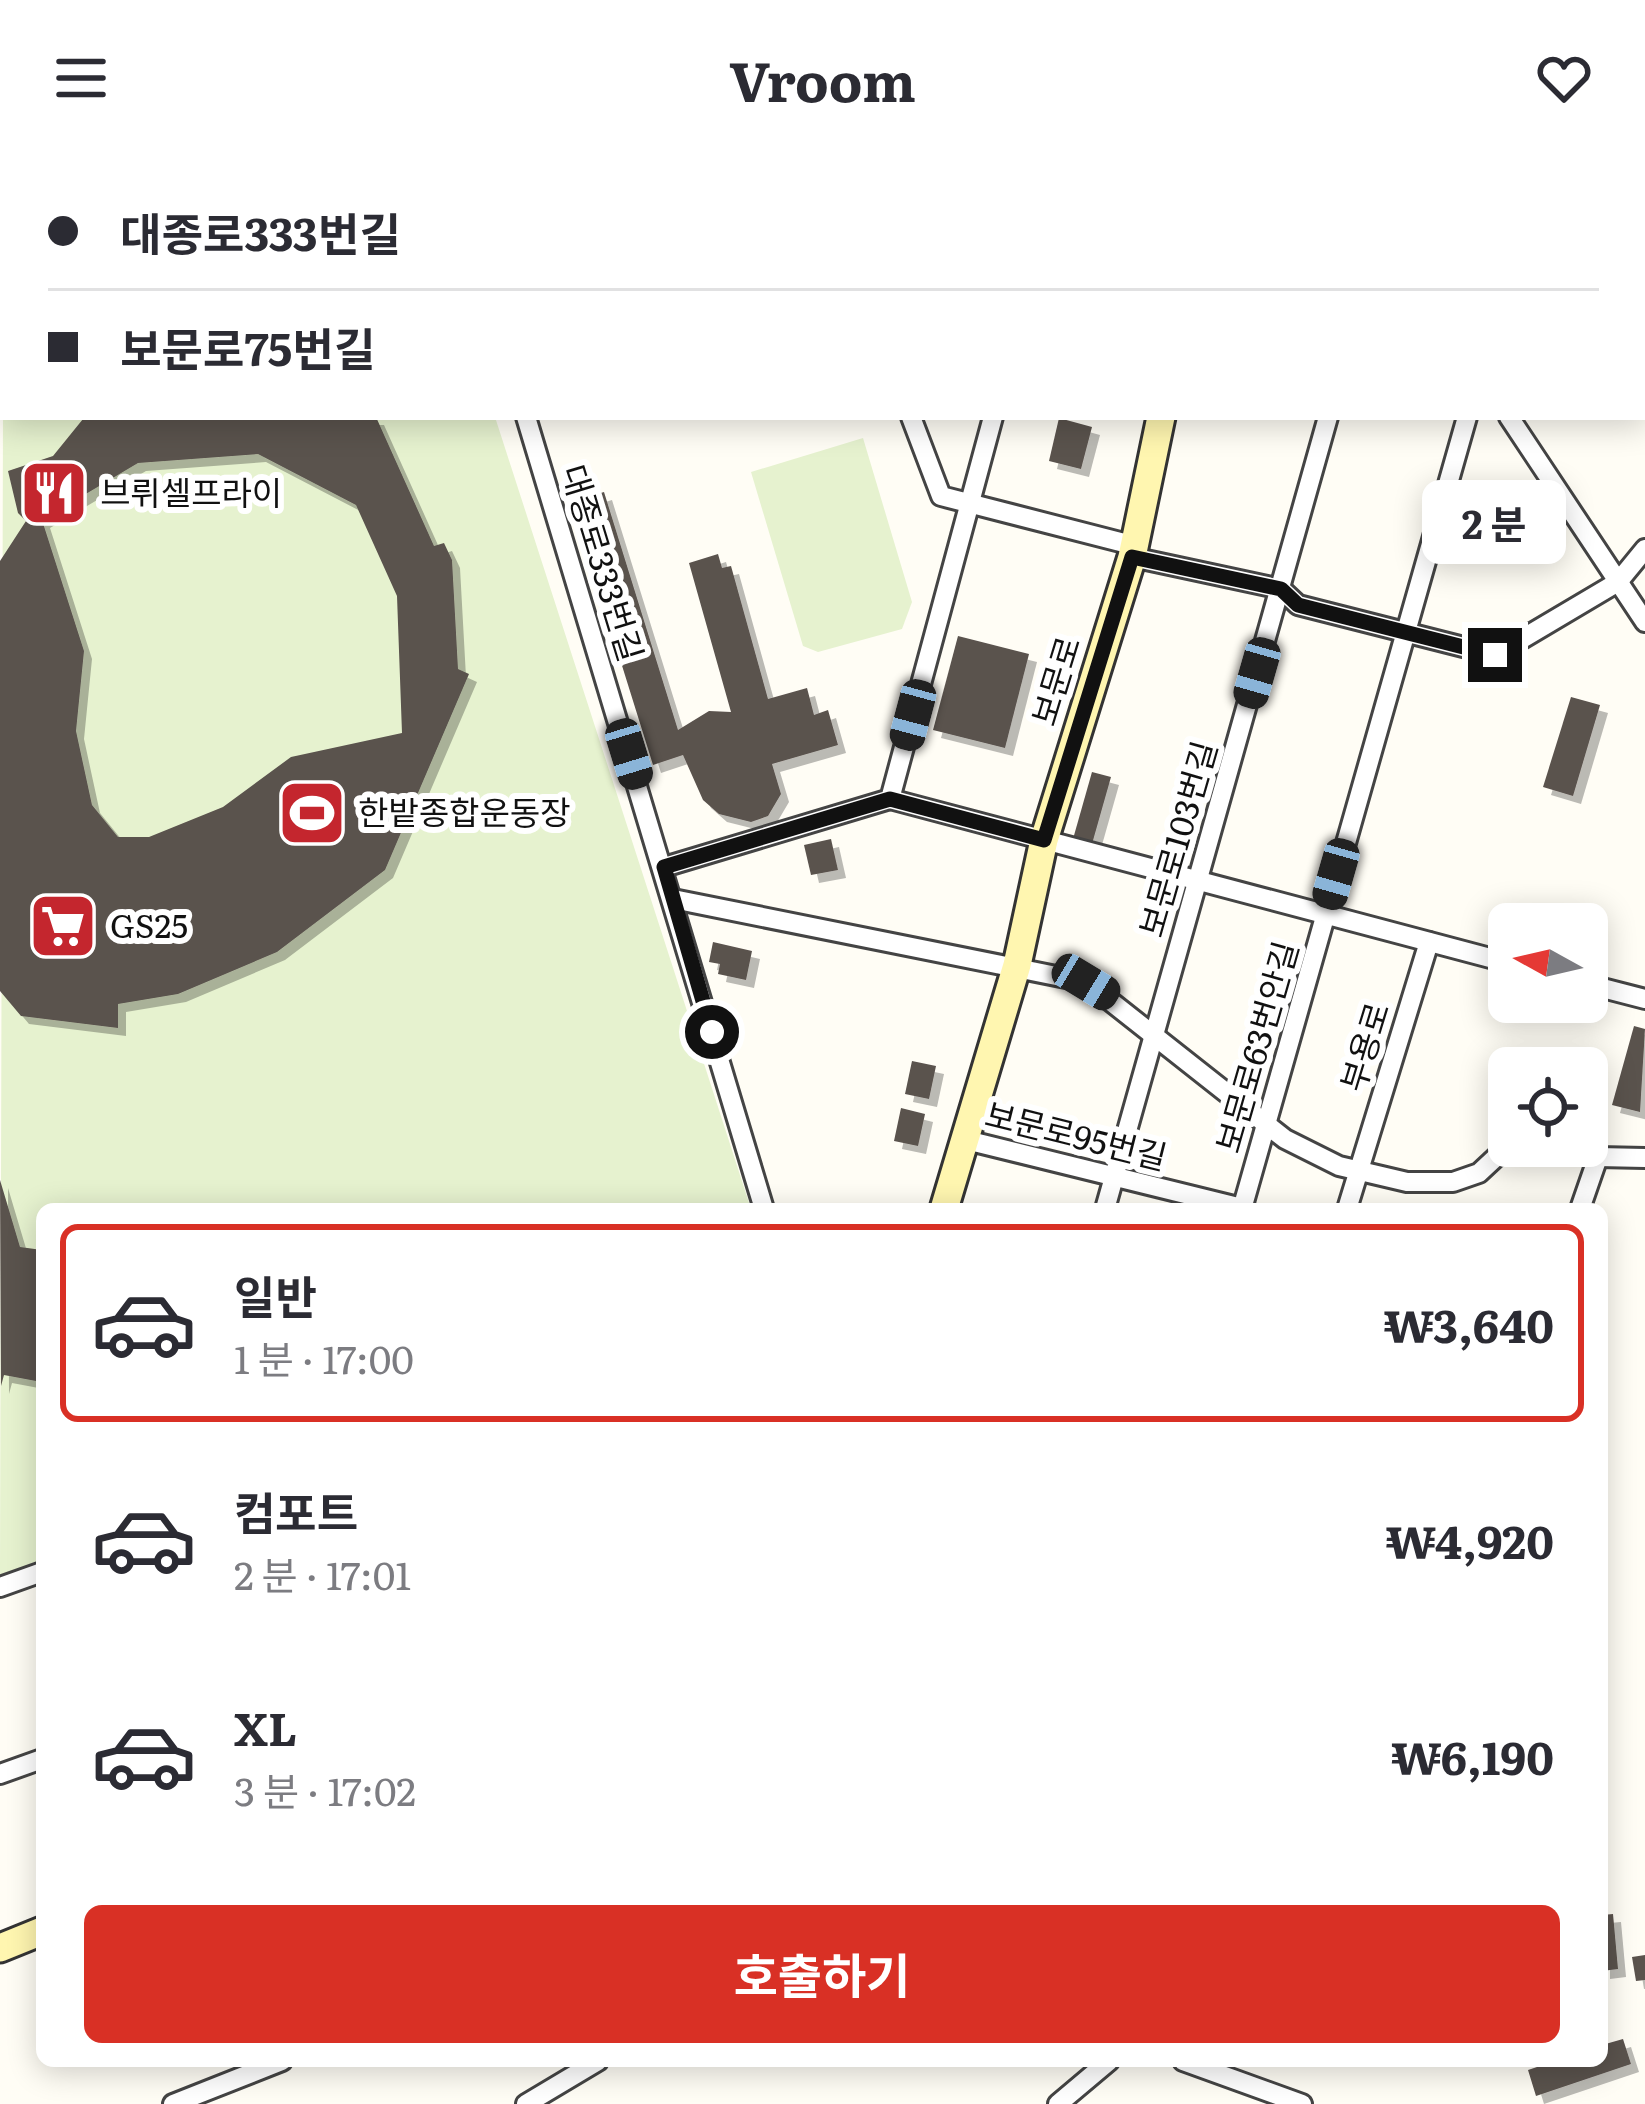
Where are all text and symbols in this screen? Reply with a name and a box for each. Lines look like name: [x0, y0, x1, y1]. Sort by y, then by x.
text: Vroom: [729, 38, 916, 119]
icon: menu: [48, 45, 114, 111]
icon: heart: [1531, 45, 1597, 111]
text: 대종로333번길: [120, 198, 401, 265]
text: 보문로75번길: [120, 313, 375, 380]
restaurant icon: 브뤼셀프라이: [19, 458, 89, 528]
street label: 대종로333번길: [551, 458, 658, 667]
place label: 브뤼셀프라이: [100, 466, 282, 515]
callout: 2 분: [1423, 481, 1567, 565]
text: 2 분: [1462, 493, 1526, 551]
route end: [1468, 628, 1522, 682]
street label: 보문로: [1017, 630, 1090, 731]
car: [1230, 633, 1284, 713]
car: [886, 676, 940, 754]
car: [601, 714, 657, 794]
street label: 보문로103번길: [1124, 735, 1227, 942]
sports icon: 한밭종합운동장: [277, 778, 347, 848]
place label: 한밭종합운동장: [358, 786, 571, 835]
car: [1309, 834, 1363, 914]
supermarket icon: GS25: [28, 891, 98, 961]
place label: GS25: [110, 899, 188, 948]
north arrow: [1488, 903, 1608, 1023]
map controls: [1488, 903, 1608, 1167]
street label: 보문로63번안길: [1201, 935, 1308, 1158]
car: [1046, 948, 1126, 1016]
street label: 부용로: [1326, 996, 1399, 1097]
route start: [685, 1005, 739, 1059]
button: locate: [1488, 1047, 1608, 1167]
street label: 보문로95번길: [981, 1087, 1173, 1180]
text: 일반: [234, 1261, 317, 1328]
icon: car: [90, 1269, 198, 1377]
text: ₩3,640: [1383, 1290, 1554, 1357]
text: 1 분 · 17:00: [234, 1328, 414, 1386]
text: 컴포트: [234, 1477, 358, 1544]
icon: car: [90, 1485, 198, 1593]
text: ₩4,920: [1385, 1506, 1554, 1573]
text: 2 분 · 17:01: [234, 1544, 411, 1602]
text: XL: [234, 1693, 297, 1760]
icon: car: [90, 1701, 198, 1809]
text: ₩6,190: [1391, 1722, 1554, 1789]
text: 3 분 · 17:02: [234, 1760, 416, 1818]
button: 호출하기: [84, 1905, 1560, 2043]

